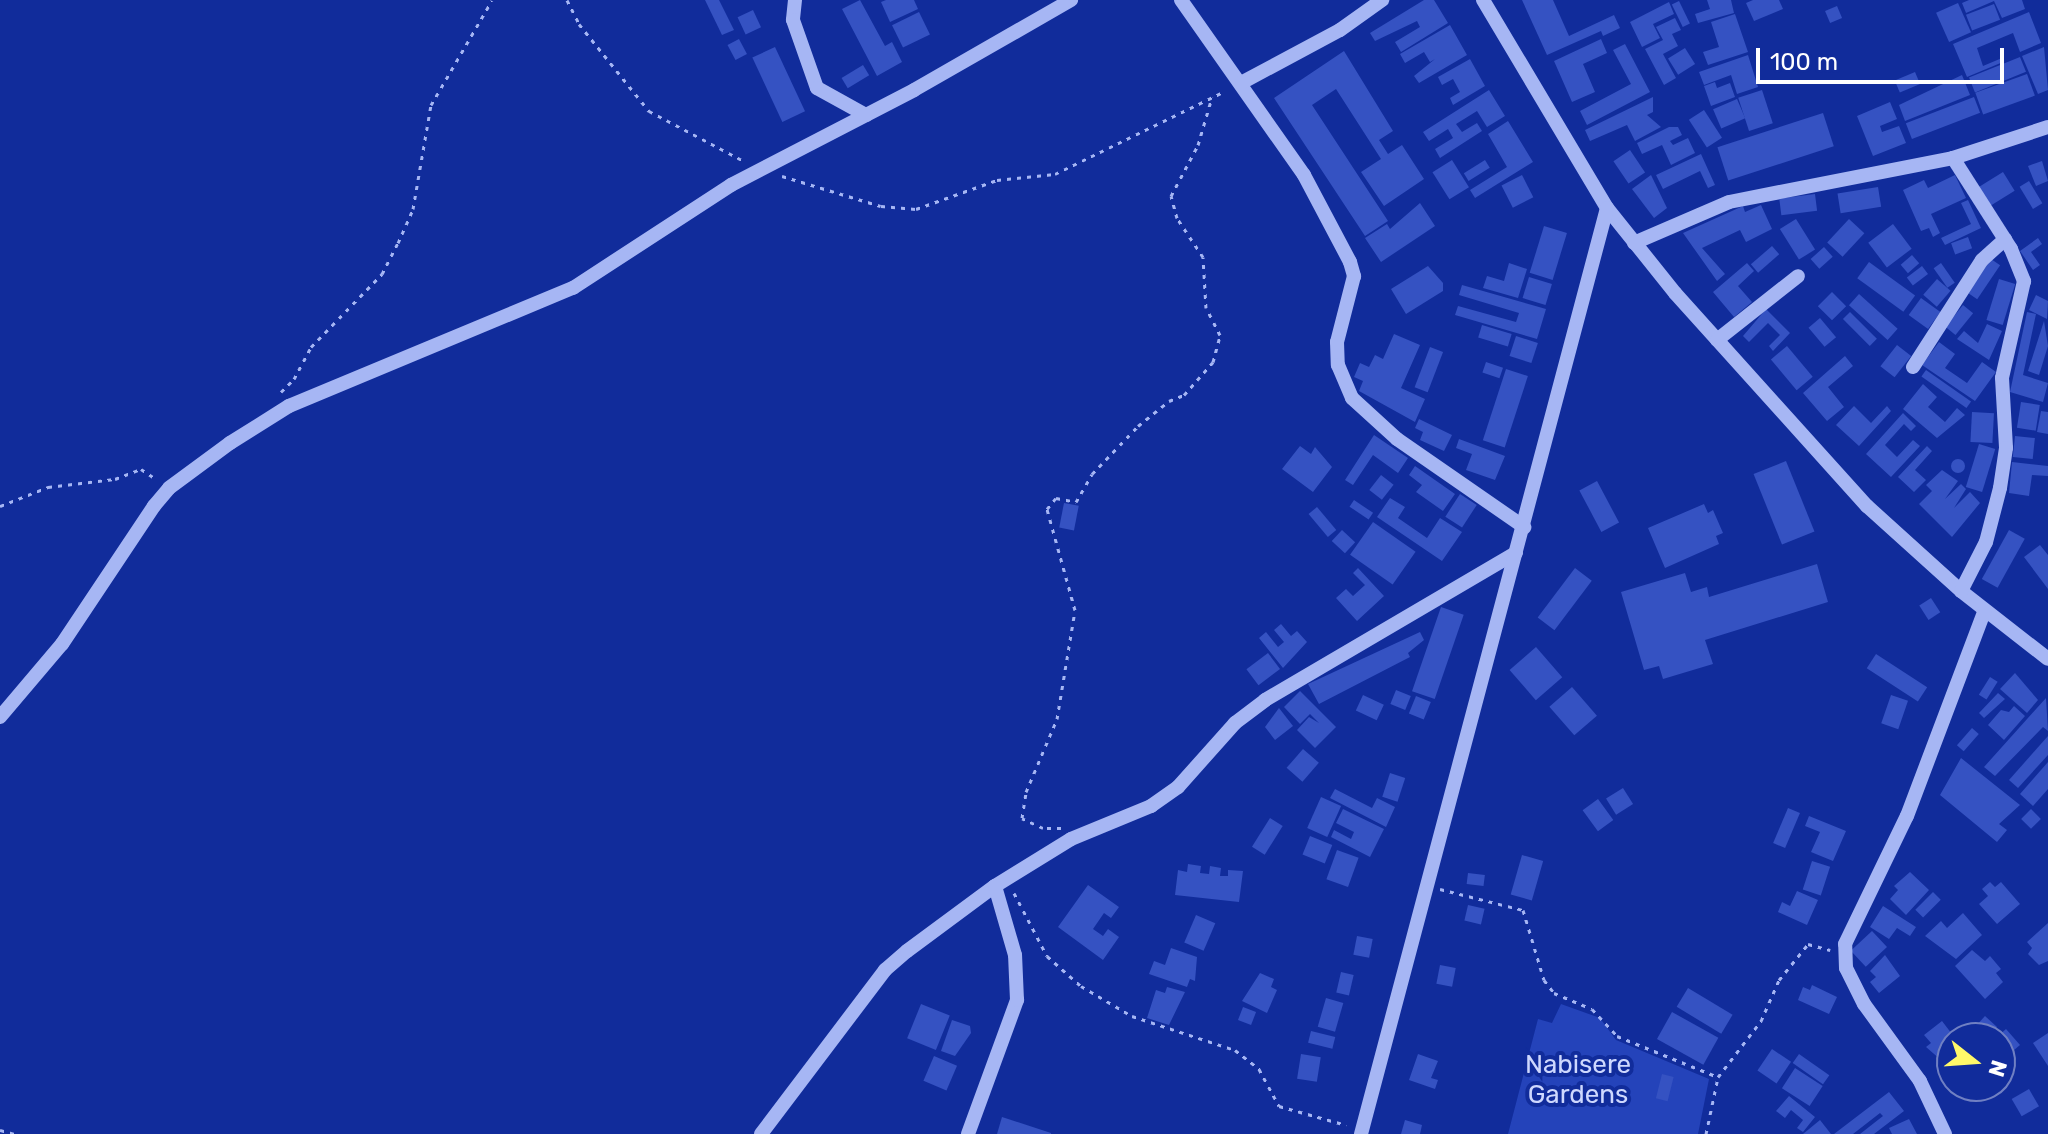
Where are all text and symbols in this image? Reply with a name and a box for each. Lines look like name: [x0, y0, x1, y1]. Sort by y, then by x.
scale bar: [1760, 32, 2008, 82]
text: 100 m: [1770, 48, 1838, 76]
north arrow: [1936, 1022, 2016, 1102]
park label: Nabisere Gardens: [1525, 1049, 1631, 1110]
text: N: [1982, 1057, 2013, 1080]

